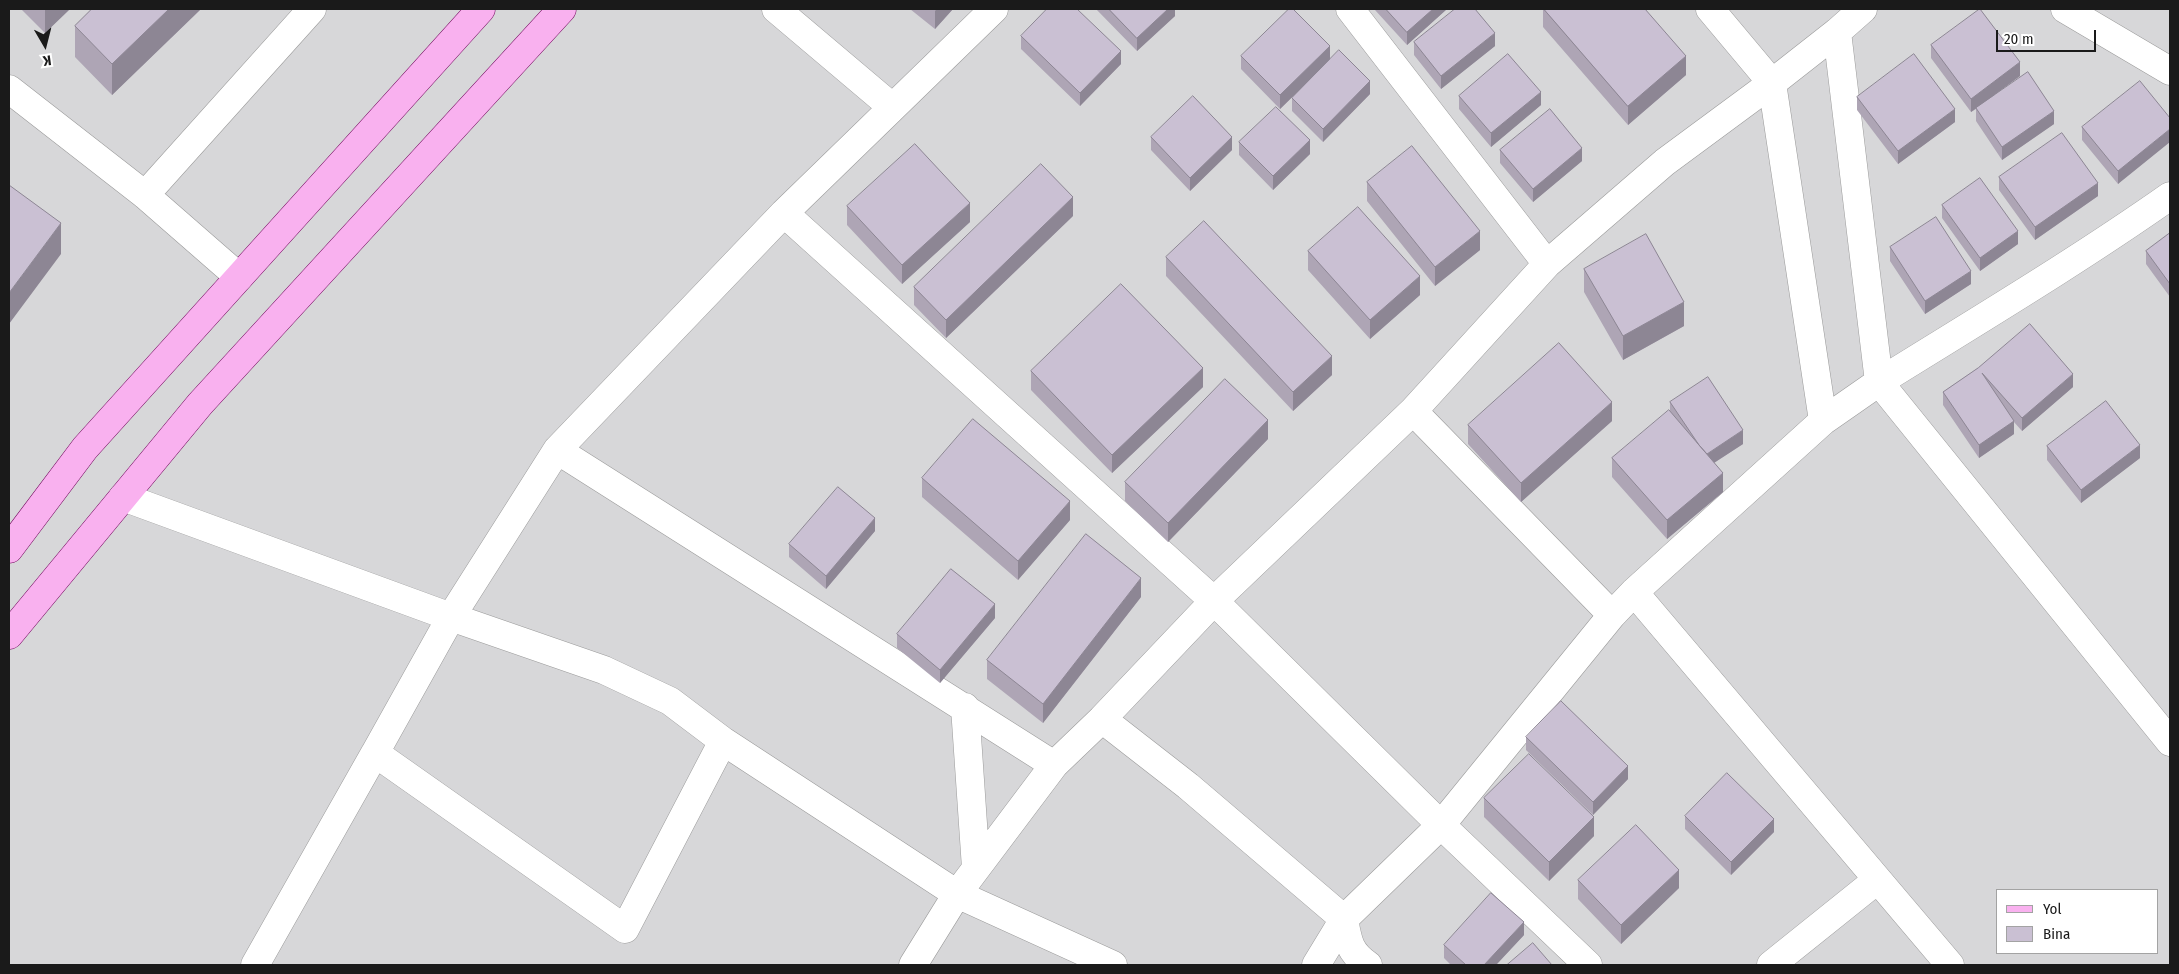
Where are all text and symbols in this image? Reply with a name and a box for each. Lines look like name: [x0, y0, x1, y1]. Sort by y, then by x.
north arrow: [20, 20, 70, 70]
scale bar: [1999, 20, 2099, 52]
text: 20 m: [2004, 30, 2034, 48]
text: K: [42, 51, 52, 69]
legend: [1996, 889, 2159, 954]
text: Yol: [2043, 900, 2061, 918]
text: Bina: [2043, 925, 2070, 943]

